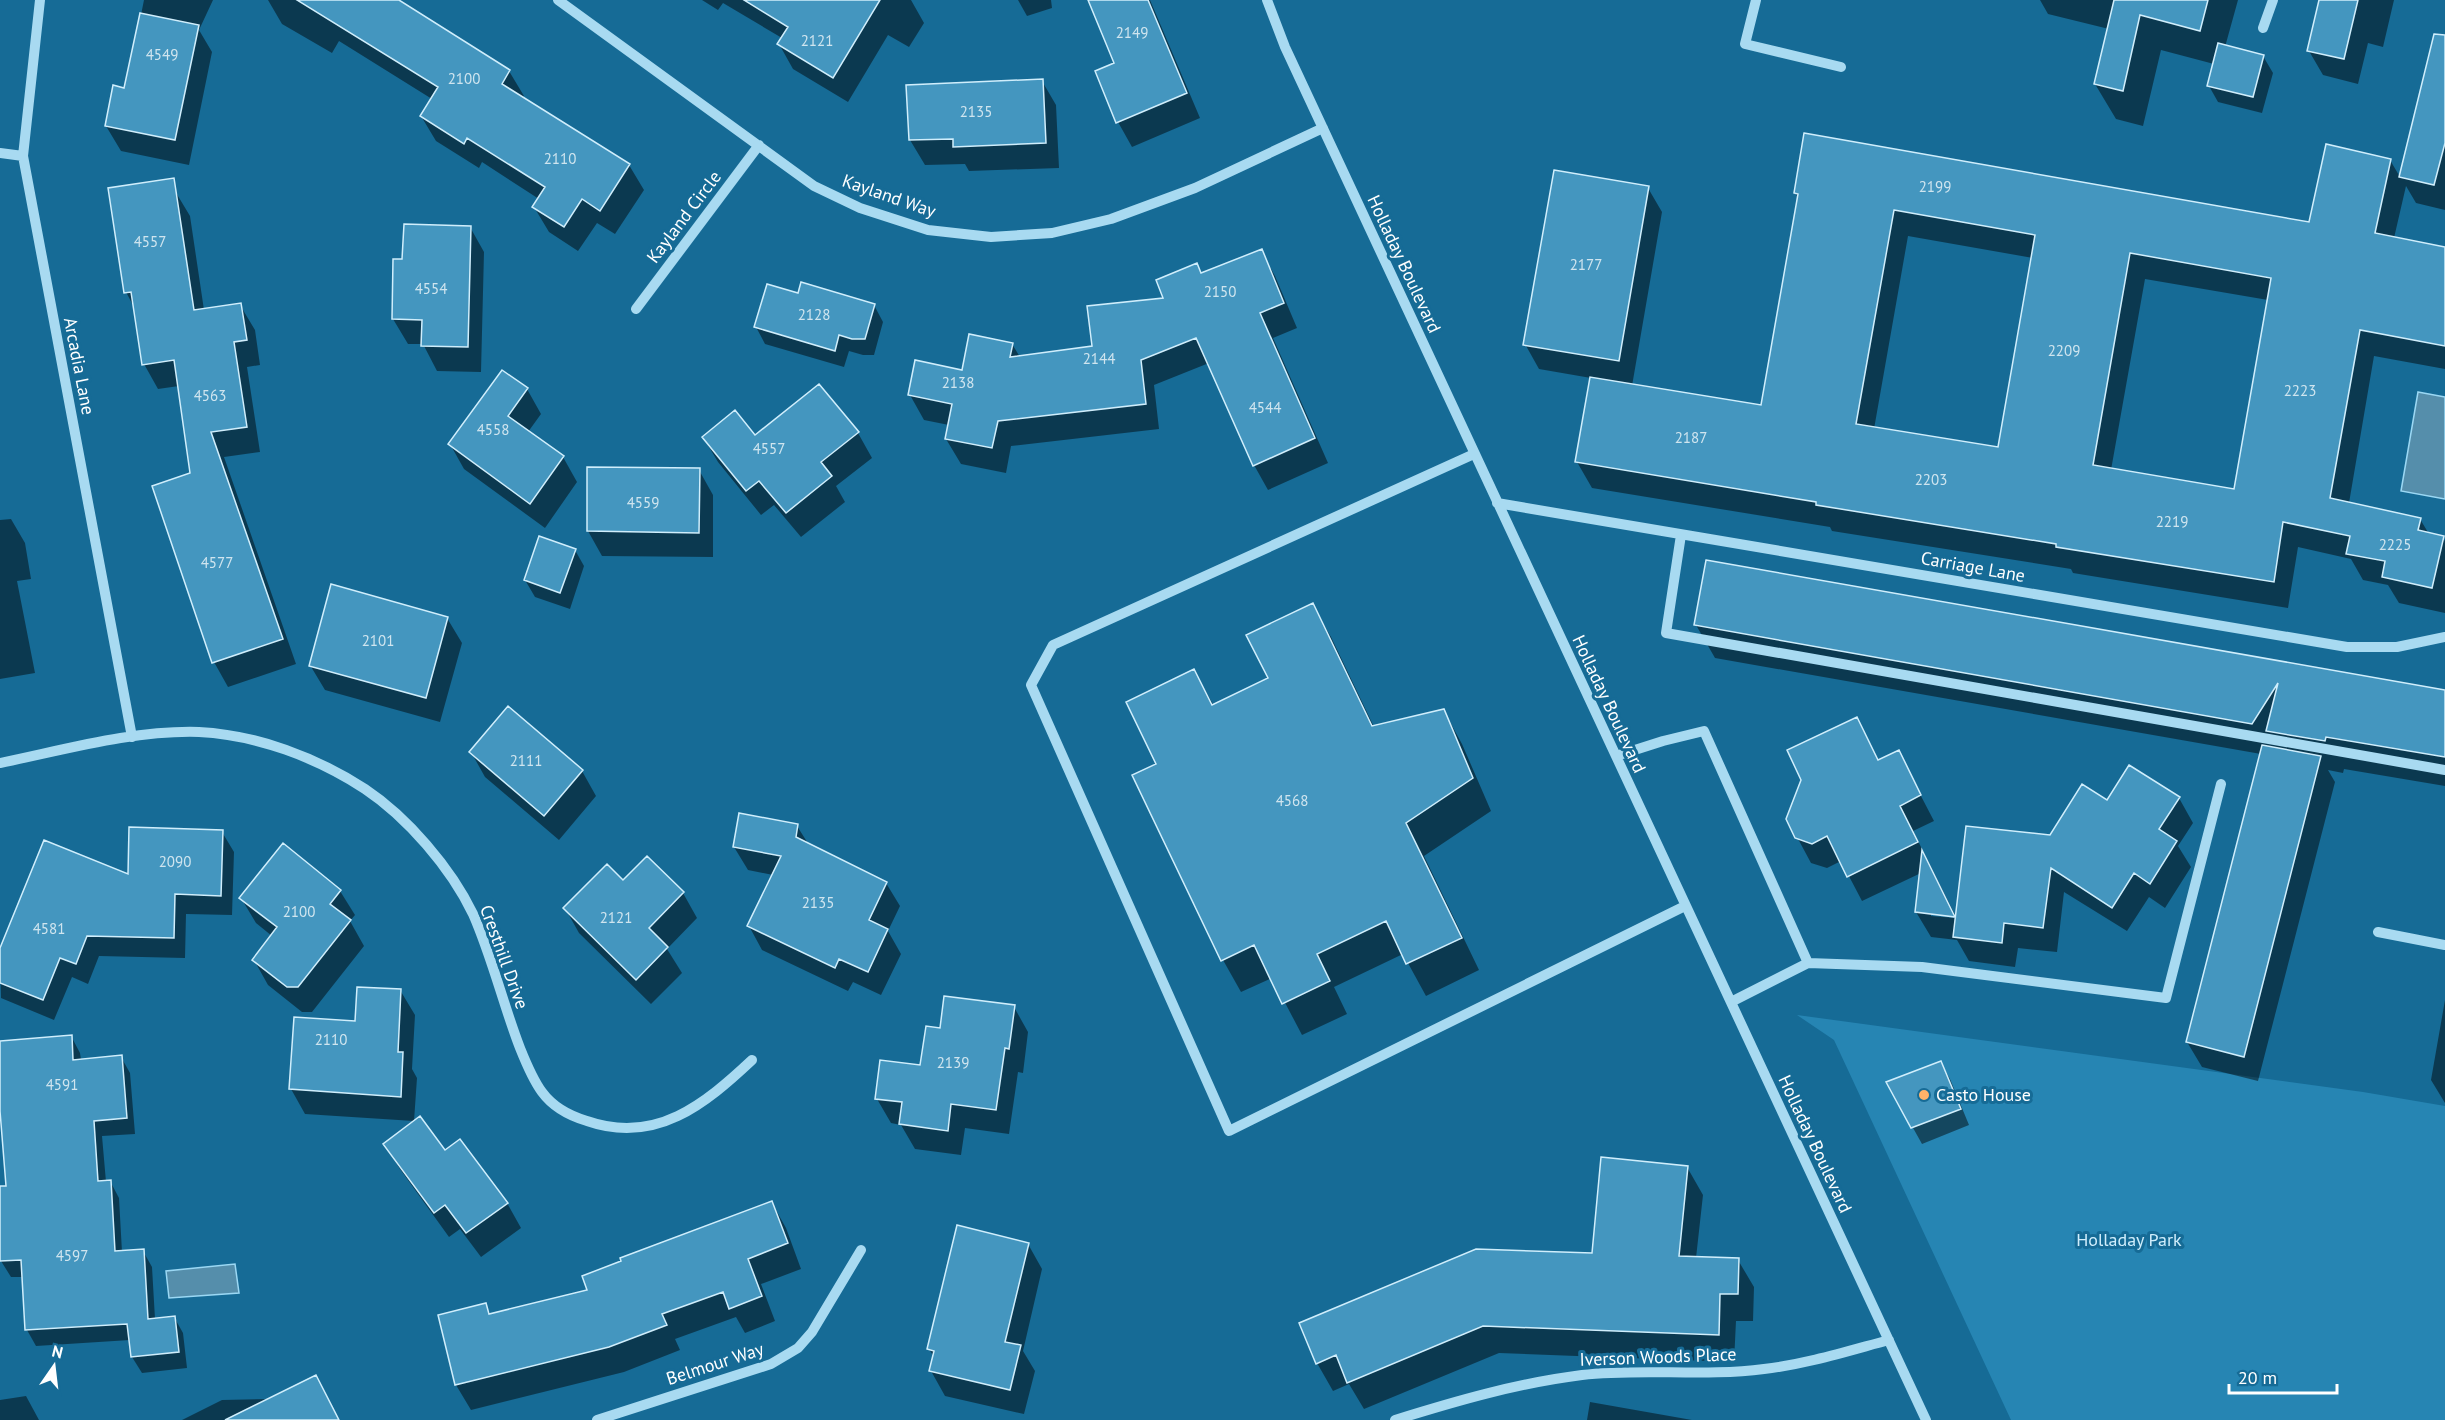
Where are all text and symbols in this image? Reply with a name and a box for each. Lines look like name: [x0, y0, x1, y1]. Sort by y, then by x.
house number: 2149: [1116, 23, 1148, 42]
house number: 2121: [801, 31, 833, 50]
house number: 4549: [146, 45, 178, 64]
house number: 2100: [448, 69, 480, 88]
house number: 2135: [960, 102, 992, 121]
house number: 2110: [544, 149, 576, 168]
street label: Kayland Circle: [641, 166, 726, 268]
street label: Kayland Way: [839, 169, 940, 222]
house number: 2199: [1919, 177, 1951, 196]
street label: Holladay Boulevard: [1362, 191, 1446, 336]
house number: 4557: [134, 232, 166, 251]
house number: 2177: [1570, 255, 1602, 274]
house number: 4554: [415, 279, 447, 298]
house number: 2150: [1204, 282, 1236, 301]
house number: 2128: [798, 305, 830, 324]
street label: Arcadia Lane: [59, 315, 100, 417]
house number: 2209: [2048, 341, 2080, 360]
house number: 2144: [1083, 349, 1115, 368]
house number: 2138: [942, 373, 974, 392]
house number: 2223: [2284, 381, 2316, 400]
house number: 4563: [194, 386, 226, 405]
house number: 4544: [1249, 398, 1281, 417]
house number: 4558: [477, 420, 509, 439]
house number: 2187: [1675, 428, 1707, 447]
house number: 4557: [753, 439, 785, 458]
house number: 2203: [1915, 470, 1947, 489]
house number: 4559: [627, 493, 659, 512]
house number: 2219: [2156, 512, 2188, 531]
house number: 2225: [2379, 535, 2411, 554]
street label: Carriage Lane: [1919, 546, 2027, 587]
house number: 4577: [201, 553, 233, 572]
house number: 2101: [362, 631, 394, 650]
street label: Holladay Boulevard: [1567, 631, 1651, 776]
house number: 2111: [510, 751, 542, 770]
house number: 4568: [1276, 791, 1308, 810]
house number: 2090: [159, 852, 191, 871]
house number: 2135: [802, 893, 834, 912]
house number: 2100: [283, 902, 315, 921]
street label: Cresthill Drive: [475, 902, 534, 1012]
house number: 2121: [600, 908, 632, 927]
house number: 4581: [33, 919, 65, 938]
house number: 2110: [315, 1030, 347, 1049]
house number: 2139: [937, 1053, 969, 1072]
street label: Holladay Boulevard: [1773, 1071, 1857, 1216]
house number: 4591: [46, 1075, 78, 1094]
place label: Casto House: [1936, 1083, 2031, 1106]
marker: Casto House: [1917, 1088, 1931, 1102]
park label: Holladay Park: [2076, 1228, 2182, 1251]
house number: 4597: [56, 1246, 88, 1265]
north arrow: [24, 1336, 84, 1396]
street label: Belmour Way: [663, 1337, 767, 1390]
text: N: [50, 1340, 65, 1362]
street label: Iverson Woods Place: [1579, 1342, 1737, 1371]
scale bar: [2229, 1357, 2337, 1395]
text: 20 m: [2238, 1366, 2277, 1389]

